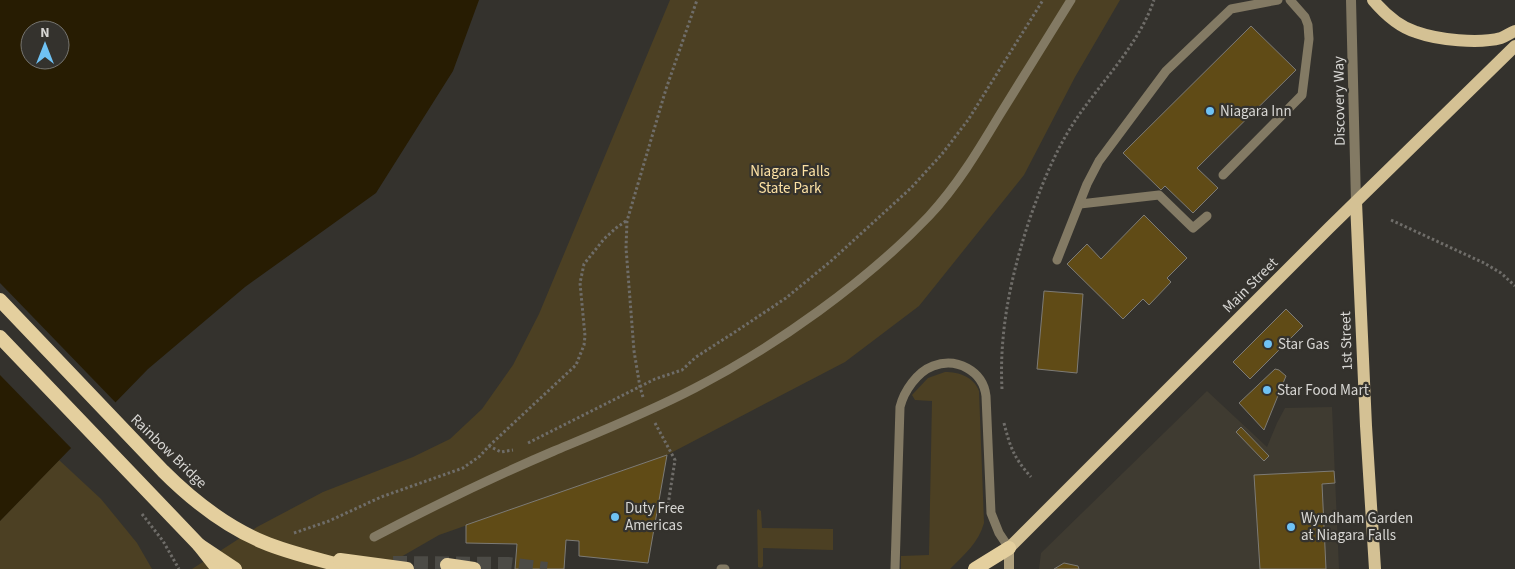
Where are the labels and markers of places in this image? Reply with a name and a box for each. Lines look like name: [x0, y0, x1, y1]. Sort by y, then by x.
place label: Niagara Inn: [1220, 101, 1292, 122]
marker: Niagara Inn: [1204, 105, 1216, 117]
place label: Star Gas: [1278, 334, 1329, 355]
marker: Star Gas: [1262, 338, 1274, 350]
place label: Star Food Mart: [1277, 380, 1369, 401]
marker: Star Food Mart: [1261, 384, 1273, 396]
place label: Duty Free Americas: [625, 498, 685, 536]
place label: Wyndham Garden at Niagara Falls: [1301, 508, 1413, 546]
marker: Duty Free Americas: [609, 511, 621, 523]
marker: Wyndham Garden at Niagara Falls: [1285, 521, 1297, 533]

